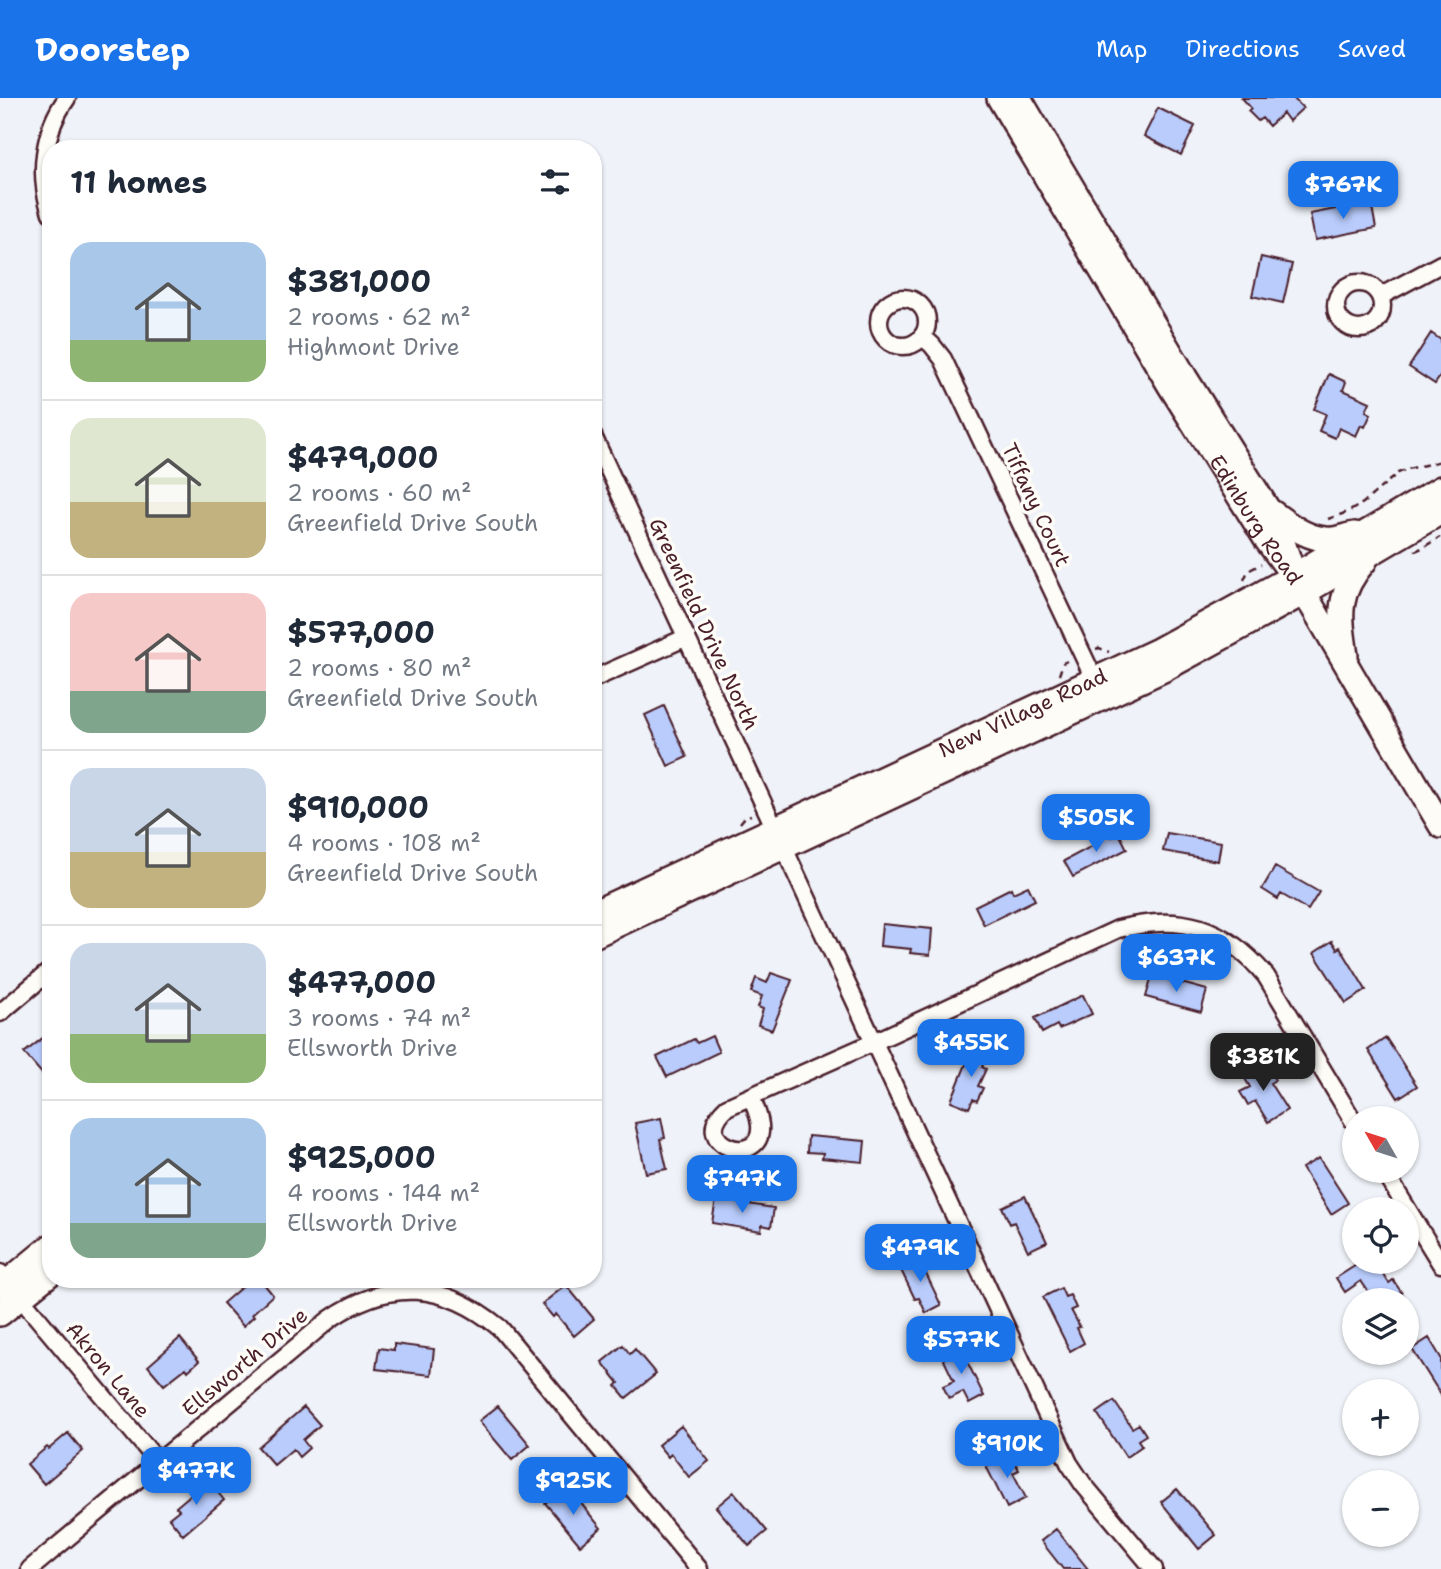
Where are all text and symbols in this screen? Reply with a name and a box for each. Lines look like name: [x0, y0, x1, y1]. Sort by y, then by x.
text: Doorstep: [35, 27, 190, 72]
text: Map: [1096, 33, 1147, 65]
text: Directions: [1185, 33, 1300, 65]
text: Saved: [1338, 33, 1406, 65]
text: 11 homes: [70, 162, 207, 203]
pin: $767K: [1294, 162, 1392, 221]
icon: filters: [536, 163, 574, 201]
text: $767K: [1304, 169, 1382, 199]
text: $381,000: [287, 261, 431, 302]
icon: home: [126, 270, 210, 354]
text: 2 rooms · 62 m²: [287, 302, 471, 332]
text: Highmont Drive: [287, 332, 460, 362]
text: $479,000: [287, 437, 439, 478]
street label: Tiffany Court: [995, 439, 1077, 571]
icon: home: [126, 446, 210, 530]
street label: Edinburg Road: [1203, 450, 1309, 590]
text: 2 rooms · 60 m²: [287, 478, 472, 508]
text: Greenfield Drive South: [287, 508, 538, 538]
street label: Greenfield Drive North: [643, 513, 765, 735]
text: $577,000: [287, 612, 435, 653]
icon: home: [126, 621, 210, 705]
text: 2 rooms · 80 m²: [287, 653, 472, 683]
street label: New Village Road: [934, 662, 1111, 764]
text: Greenfield Drive South: [287, 683, 538, 713]
text: $910,000: [287, 787, 429, 828]
pin: $505K: [1047, 794, 1145, 854]
icon: home: [126, 796, 210, 880]
text: $505K: [1058, 802, 1134, 832]
text: 4 rooms · 108 m²: [287, 828, 481, 858]
text: Greenfield Drive South: [287, 858, 538, 888]
pin: $637K: [1127, 934, 1225, 994]
text: $637K: [1137, 942, 1215, 972]
text: $477,000: [287, 962, 436, 1003]
icon: home: [126, 971, 210, 1055]
text: 3 rooms · 74 m²: [287, 1003, 471, 1033]
pin: $455K: [922, 1020, 1020, 1079]
text: $455K: [933, 1027, 1009, 1057]
text: Ellsworth Drive: [287, 1033, 458, 1063]
pin: $381K: [1214, 1034, 1312, 1093]
text: $381K: [1226, 1041, 1300, 1071]
north arrow: [1342, 1106, 1419, 1183]
map controls: [1342, 1106, 1419, 1547]
text: $925,000: [287, 1137, 436, 1178]
icon: home: [126, 1146, 210, 1230]
pin: $747K: [693, 1156, 791, 1215]
text: $747K: [703, 1163, 781, 1193]
text: 4 rooms · 144 m²: [287, 1178, 480, 1208]
button: locate: [1342, 1197, 1419, 1274]
text: Ellsworth Drive: [287, 1208, 458, 1238]
pin: $479K: [871, 1224, 969, 1284]
text: $479K: [881, 1232, 959, 1262]
button: layers: [1342, 1288, 1419, 1365]
street label: Ellsworth Drive: [176, 1301, 314, 1423]
street label: Akron Lane: [60, 1316, 156, 1424]
pin: $577K: [912, 1316, 1010, 1376]
text: $577K: [922, 1324, 1000, 1354]
button: +: [1342, 1379, 1419, 1456]
pin: $910K: [958, 1420, 1056, 1480]
text: $910K: [971, 1428, 1043, 1458]
pin: $477K: [147, 1448, 245, 1507]
text: $477K: [157, 1455, 235, 1485]
pin: $925K: [524, 1458, 622, 1517]
text: $925K: [535, 1465, 611, 1495]
button: −: [1342, 1470, 1419, 1547]

